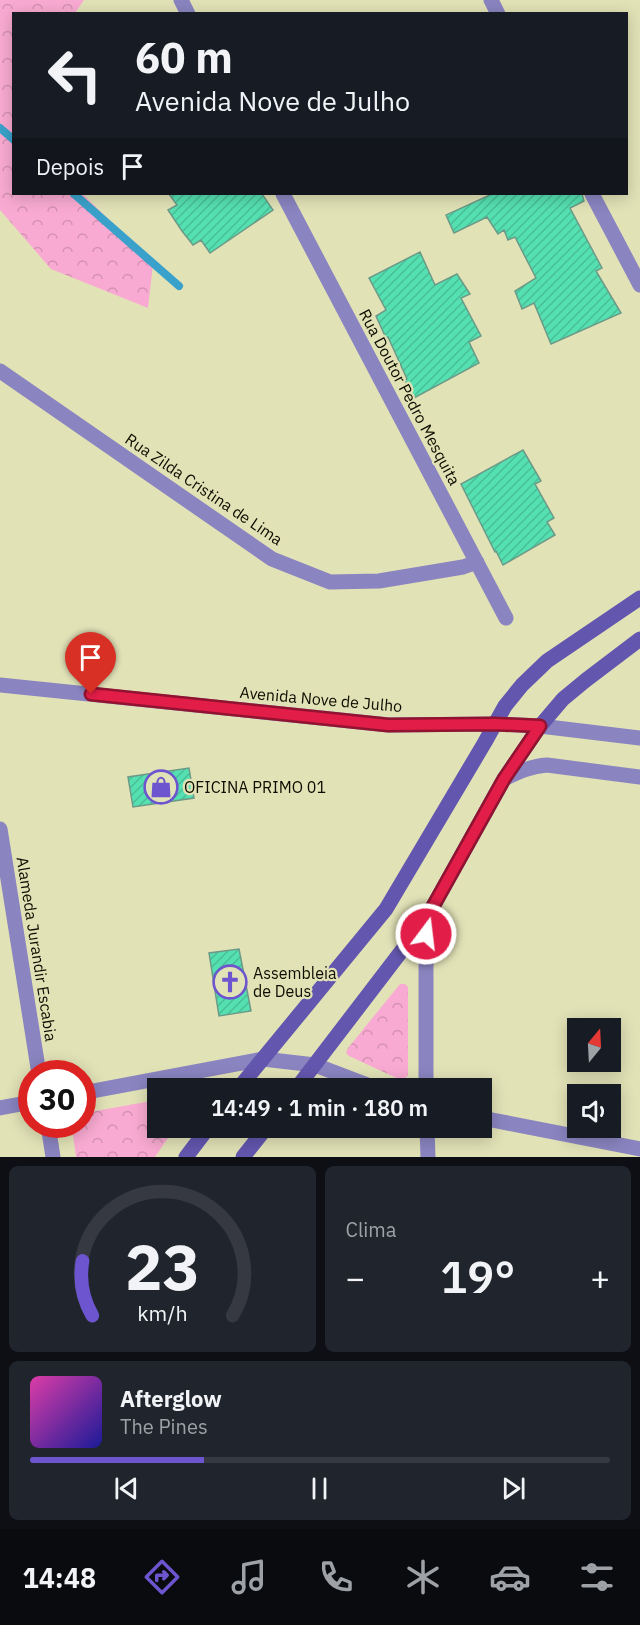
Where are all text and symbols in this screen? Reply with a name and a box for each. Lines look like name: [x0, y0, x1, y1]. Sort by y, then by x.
text: 60 m: [135, 30, 233, 85]
icon: left: [36, 36, 114, 114]
text: Avenida Nove de Julho: [135, 83, 410, 118]
icon: arrive: [116, 150, 149, 183]
text: Depois: [36, 152, 104, 181]
street label: Rua Doutor Pedro Mesquita: [355, 305, 465, 489]
street label: Rua Zilda Cristina de Lima: [121, 429, 287, 549]
pin: [65, 632, 116, 694]
icon: arrive: [74, 641, 107, 674]
street label: Avenida Nove de Julho: [239, 682, 403, 716]
shop icon: OFICINA PRIMO 01: [143, 769, 179, 805]
place label: OFICINA PRIMO 01: [184, 777, 326, 797]
street label: Alameda Jurandir Escabia: [13, 855, 62, 1043]
position arrow: [394, 902, 458, 966]
place label: Assembleia de Deus: [253, 963, 337, 1001]
church icon: Assembleia de Deus: [212, 964, 248, 1000]
north arrow: [567, 1018, 621, 1072]
map controls: [567, 1018, 621, 1138]
speed limit sign: 30: [18, 1060, 96, 1138]
button: sound: [567, 1084, 621, 1138]
text: 14:49 · 1 min · 180 m: [211, 1093, 428, 1122]
text: Clima: [346, 1216, 397, 1243]
text: 23: [125, 1226, 200, 1307]
text: 19°: [440, 1247, 515, 1305]
text: −: [346, 1256, 365, 1299]
text: +: [590, 1256, 610, 1299]
text: km/h: [137, 1299, 187, 1327]
text: Afterglow: [120, 1384, 222, 1413]
text: The Pines: [120, 1413, 208, 1440]
icon: previous: [110, 1472, 143, 1505]
icon: pause: [303, 1472, 336, 1505]
icon: next: [497, 1472, 530, 1505]
icon: directions: [141, 1556, 183, 1598]
icon: music: [228, 1556, 270, 1598]
icon: phone: [315, 1556, 357, 1598]
icon: climate: [402, 1556, 444, 1598]
icon: car: [489, 1556, 531, 1598]
icon: filters: [576, 1556, 618, 1598]
text: 14:48: [22, 1560, 96, 1595]

